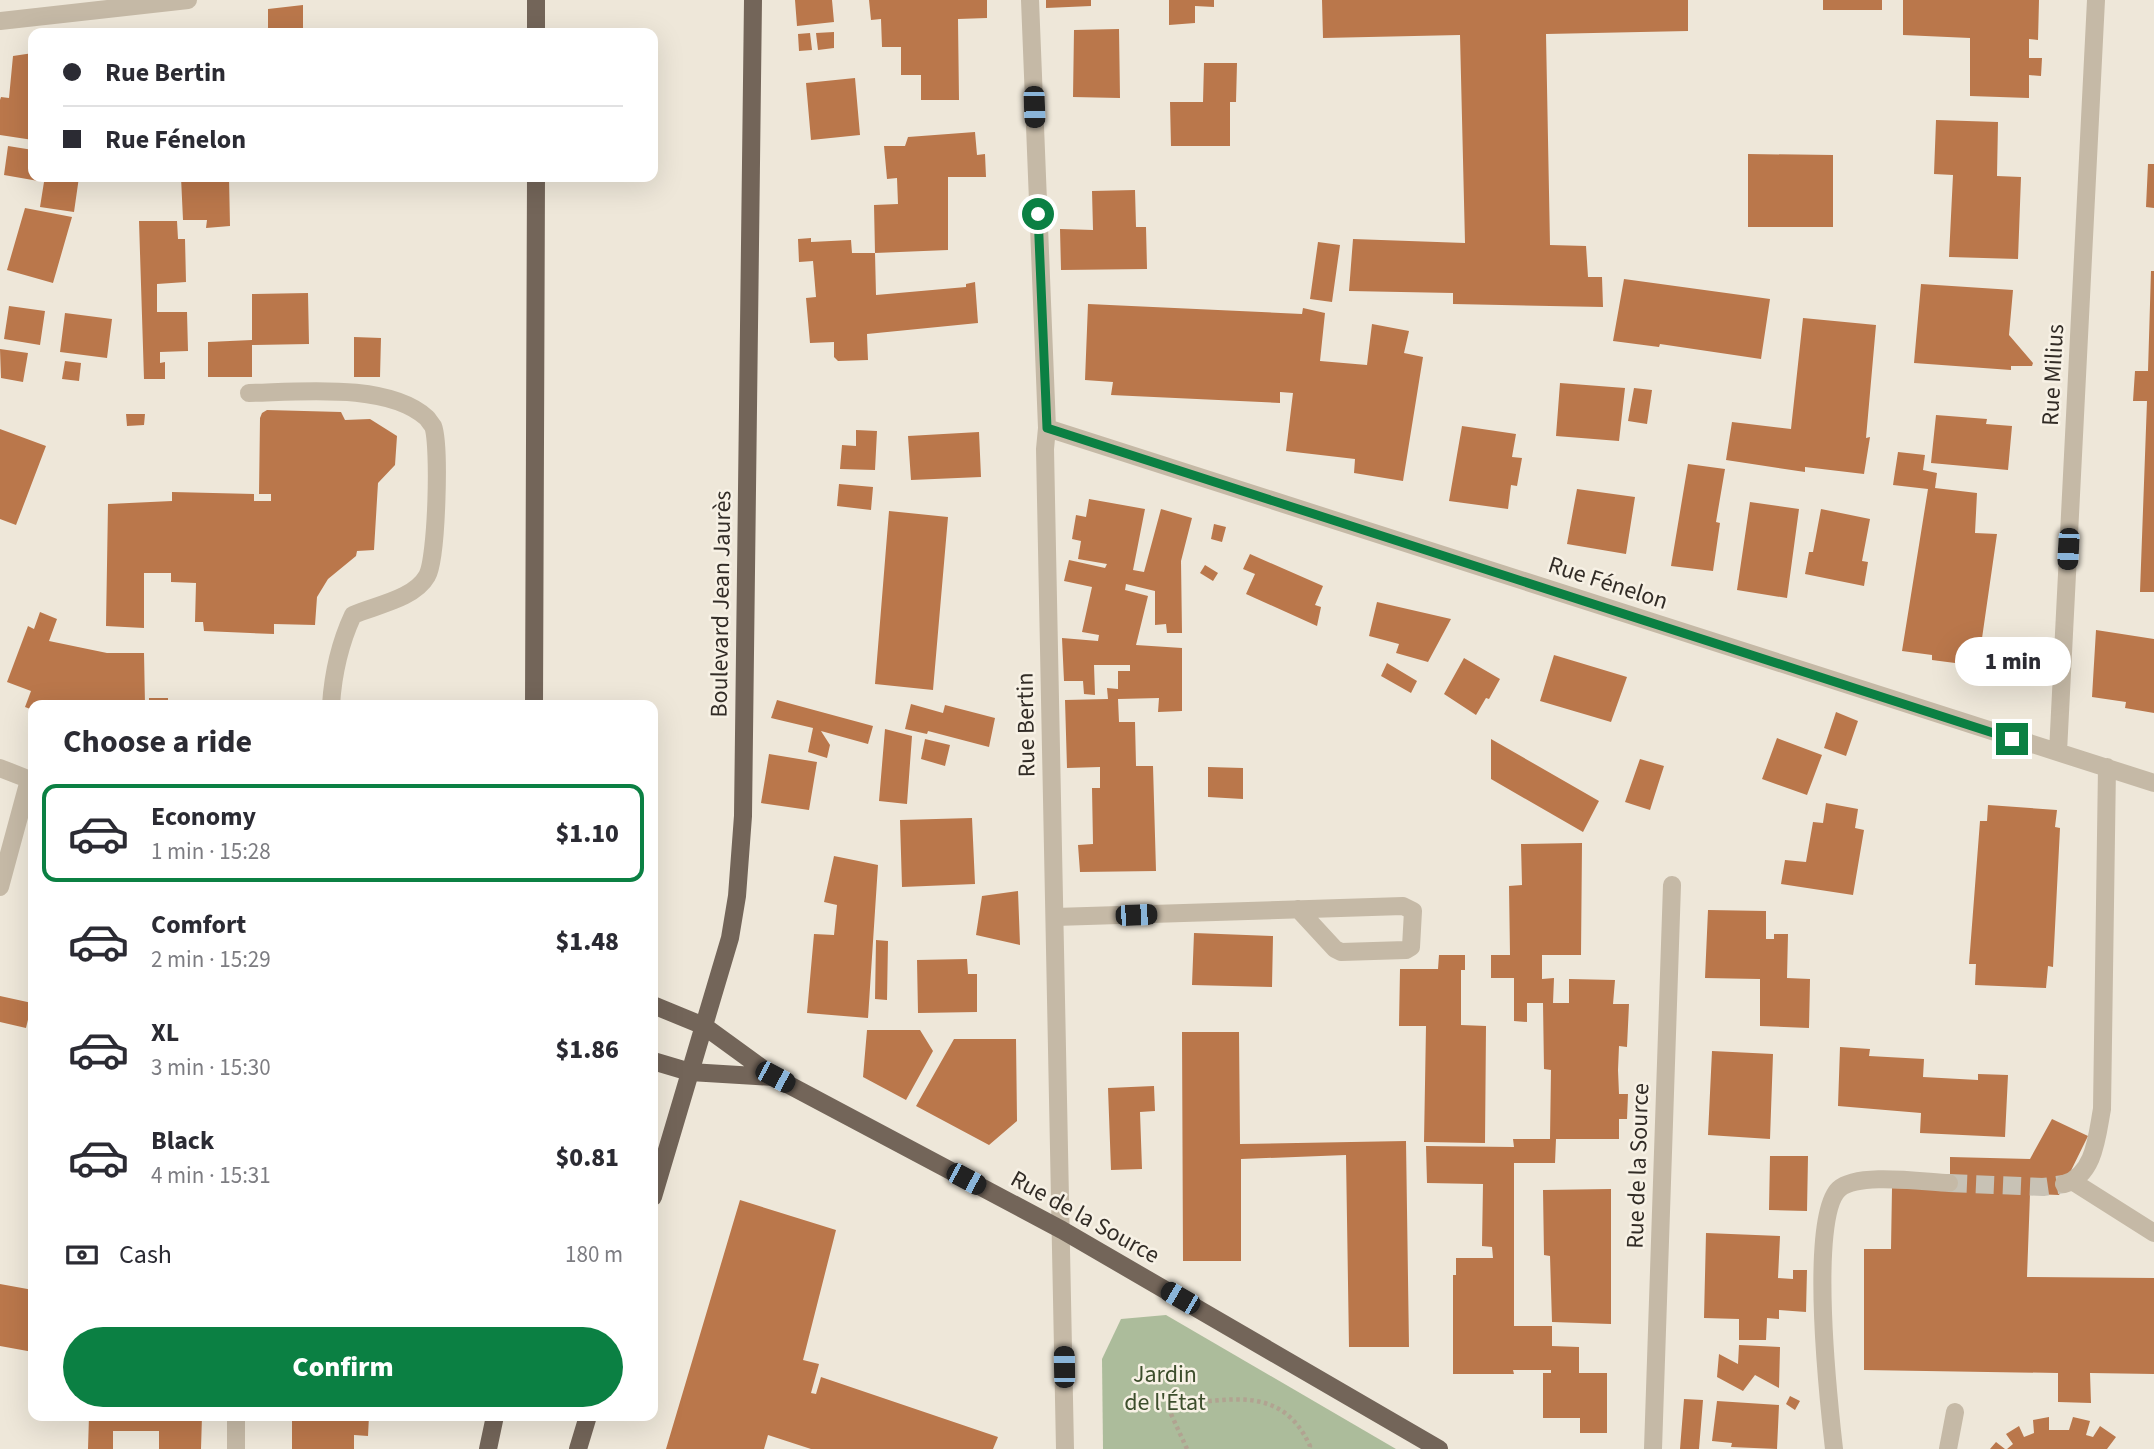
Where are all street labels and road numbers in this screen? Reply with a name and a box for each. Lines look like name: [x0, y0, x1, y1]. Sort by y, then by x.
street label: Rue Milius: [2033, 323, 2073, 427]
street label: Boulevard Jean Jaurès: [702, 490, 740, 718]
street label: Rue Fénelon: [1544, 547, 1672, 619]
street label: Rue Bertin: [1008, 672, 1044, 778]
street label: Rue de la Source: [1618, 1083, 1658, 1249]
street label: Rue de la Source: [1004, 1162, 1166, 1272]

